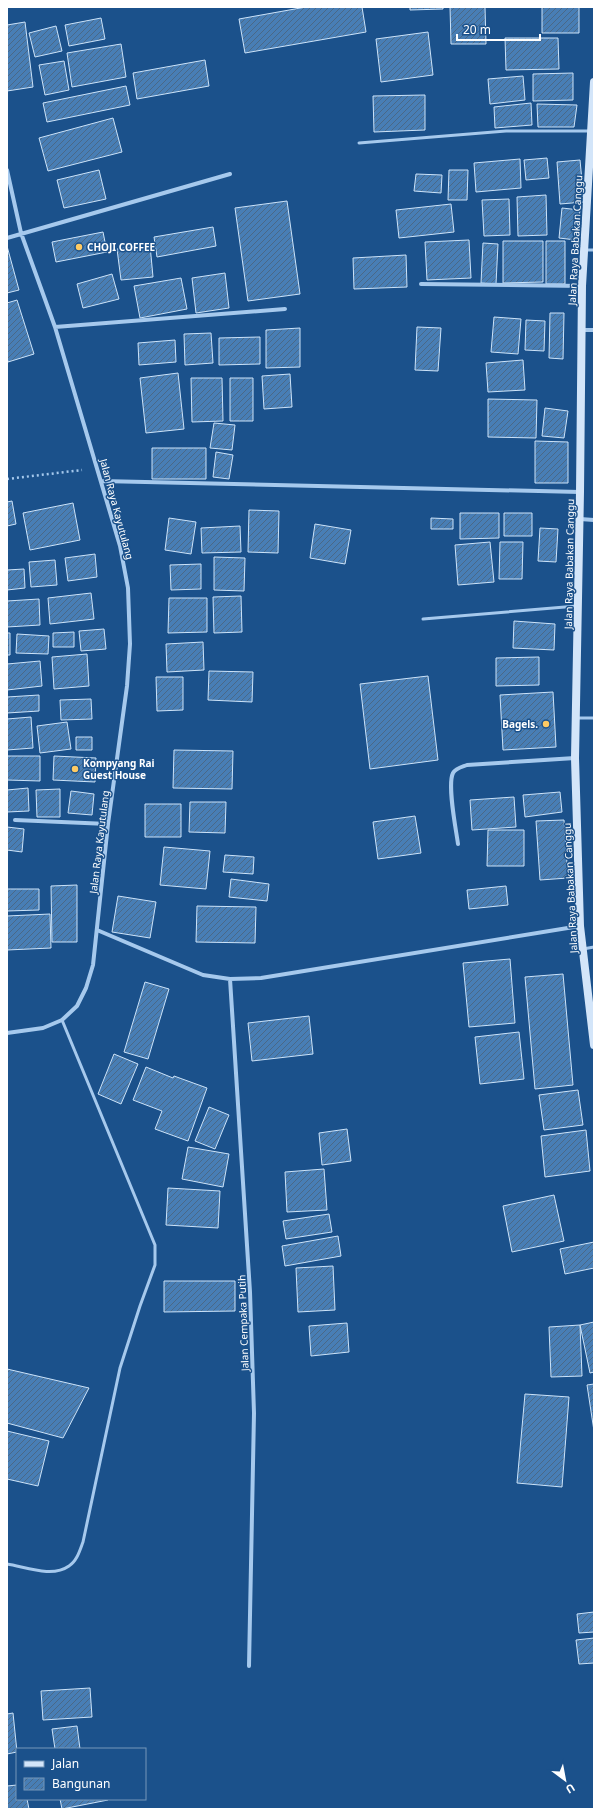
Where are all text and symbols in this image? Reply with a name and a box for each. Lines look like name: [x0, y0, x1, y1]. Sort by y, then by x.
scale bar: [457, 16, 540, 42]
text: 20 m: [463, 21, 491, 38]
street label: Jalan Raya Babakan Canggu: [565, 174, 585, 307]
place label: CHOJI COFFEE: [87, 240, 155, 254]
marker: CHOJI COFFEE: [74, 242, 84, 252]
street label: Jalan Raya Kayutulang: [97, 456, 137, 561]
street label: Jalan Raya Babakan Canggu: [561, 499, 577, 630]
place label: Bagels.: [502, 717, 538, 731]
marker: Bagels.: [541, 719, 551, 729]
place label: Kompyang Rai Guest House: [83, 756, 154, 782]
marker: Kompyang Rai Guest House: [70, 764, 80, 774]
street label: Jalan Raya Kayutulang: [86, 790, 112, 895]
street label: Jalan Raya Babakan Canggu: [560, 822, 580, 955]
street label: Jalan Cempaka Putih: [234, 1275, 252, 1372]
legend: [16, 1748, 146, 1800]
text: Jalan: [51, 1755, 79, 1772]
north arrow: [545, 1760, 585, 1800]
text: Bangunan: [52, 1775, 110, 1792]
text: U: [563, 1780, 578, 1797]

